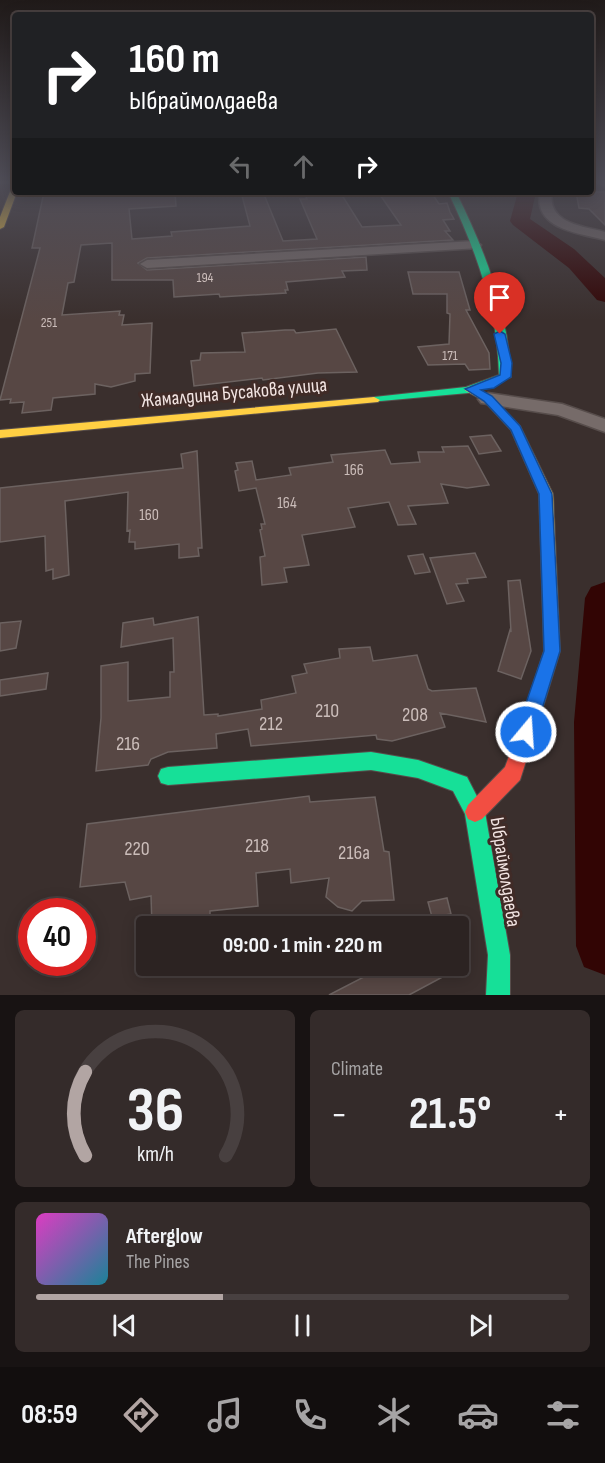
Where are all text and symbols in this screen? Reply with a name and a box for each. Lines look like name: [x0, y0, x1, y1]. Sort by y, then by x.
text: 160 m: [129, 34, 220, 85]
icon: right: [30, 36, 108, 114]
text: Ыбраймолдаева: [129, 85, 278, 117]
icon: left: [224, 150, 257, 183]
icon: ahead: [287, 150, 320, 183]
icon: right: [350, 150, 383, 183]
house number: 194: [197, 269, 214, 286]
pin: [474, 272, 525, 334]
icon: arrive: [483, 281, 516, 314]
house number: 251: [41, 314, 57, 331]
house number: 171: [442, 347, 458, 364]
street label: Жамалдина Бусакова улица: [140, 373, 328, 413]
house number: 166: [344, 461, 364, 480]
house number: 164: [277, 494, 297, 513]
house number: 160: [139, 506, 159, 525]
house number: 210: [315, 699, 339, 723]
position arrow: [494, 700, 558, 764]
house number: 208: [402, 703, 428, 727]
house number: 212: [259, 712, 283, 736]
house number: 216: [116, 732, 140, 756]
street label: Ыбраймолдаева: [485, 816, 525, 928]
house number: 218: [245, 834, 269, 858]
house number: 220: [124, 837, 150, 861]
house number: 216а: [338, 841, 370, 865]
speed limit sign: 40: [18, 898, 96, 976]
text: 09:00 · 1 min · 220 m: [223, 932, 382, 959]
text: Climate: [331, 1057, 383, 1081]
text: 36: [126, 1074, 184, 1149]
text: 21.5°: [409, 1087, 491, 1142]
text: −: [331, 1095, 347, 1135]
text: +: [553, 1095, 569, 1135]
text: km/h: [136, 1142, 174, 1167]
text: Afterglow: [126, 1223, 203, 1250]
text: The Pines: [126, 1250, 190, 1274]
icon: previous: [108, 1309, 141, 1342]
icon: pause: [286, 1309, 319, 1342]
icon: next: [464, 1309, 497, 1342]
icon: directions: [120, 1394, 162, 1436]
icon: music: [204, 1394, 246, 1436]
icon: phone: [289, 1394, 331, 1436]
icon: climate: [373, 1394, 415, 1436]
icon: car: [457, 1394, 499, 1436]
icon: filters: [542, 1394, 584, 1436]
text: 08:59: [21, 1399, 77, 1431]

